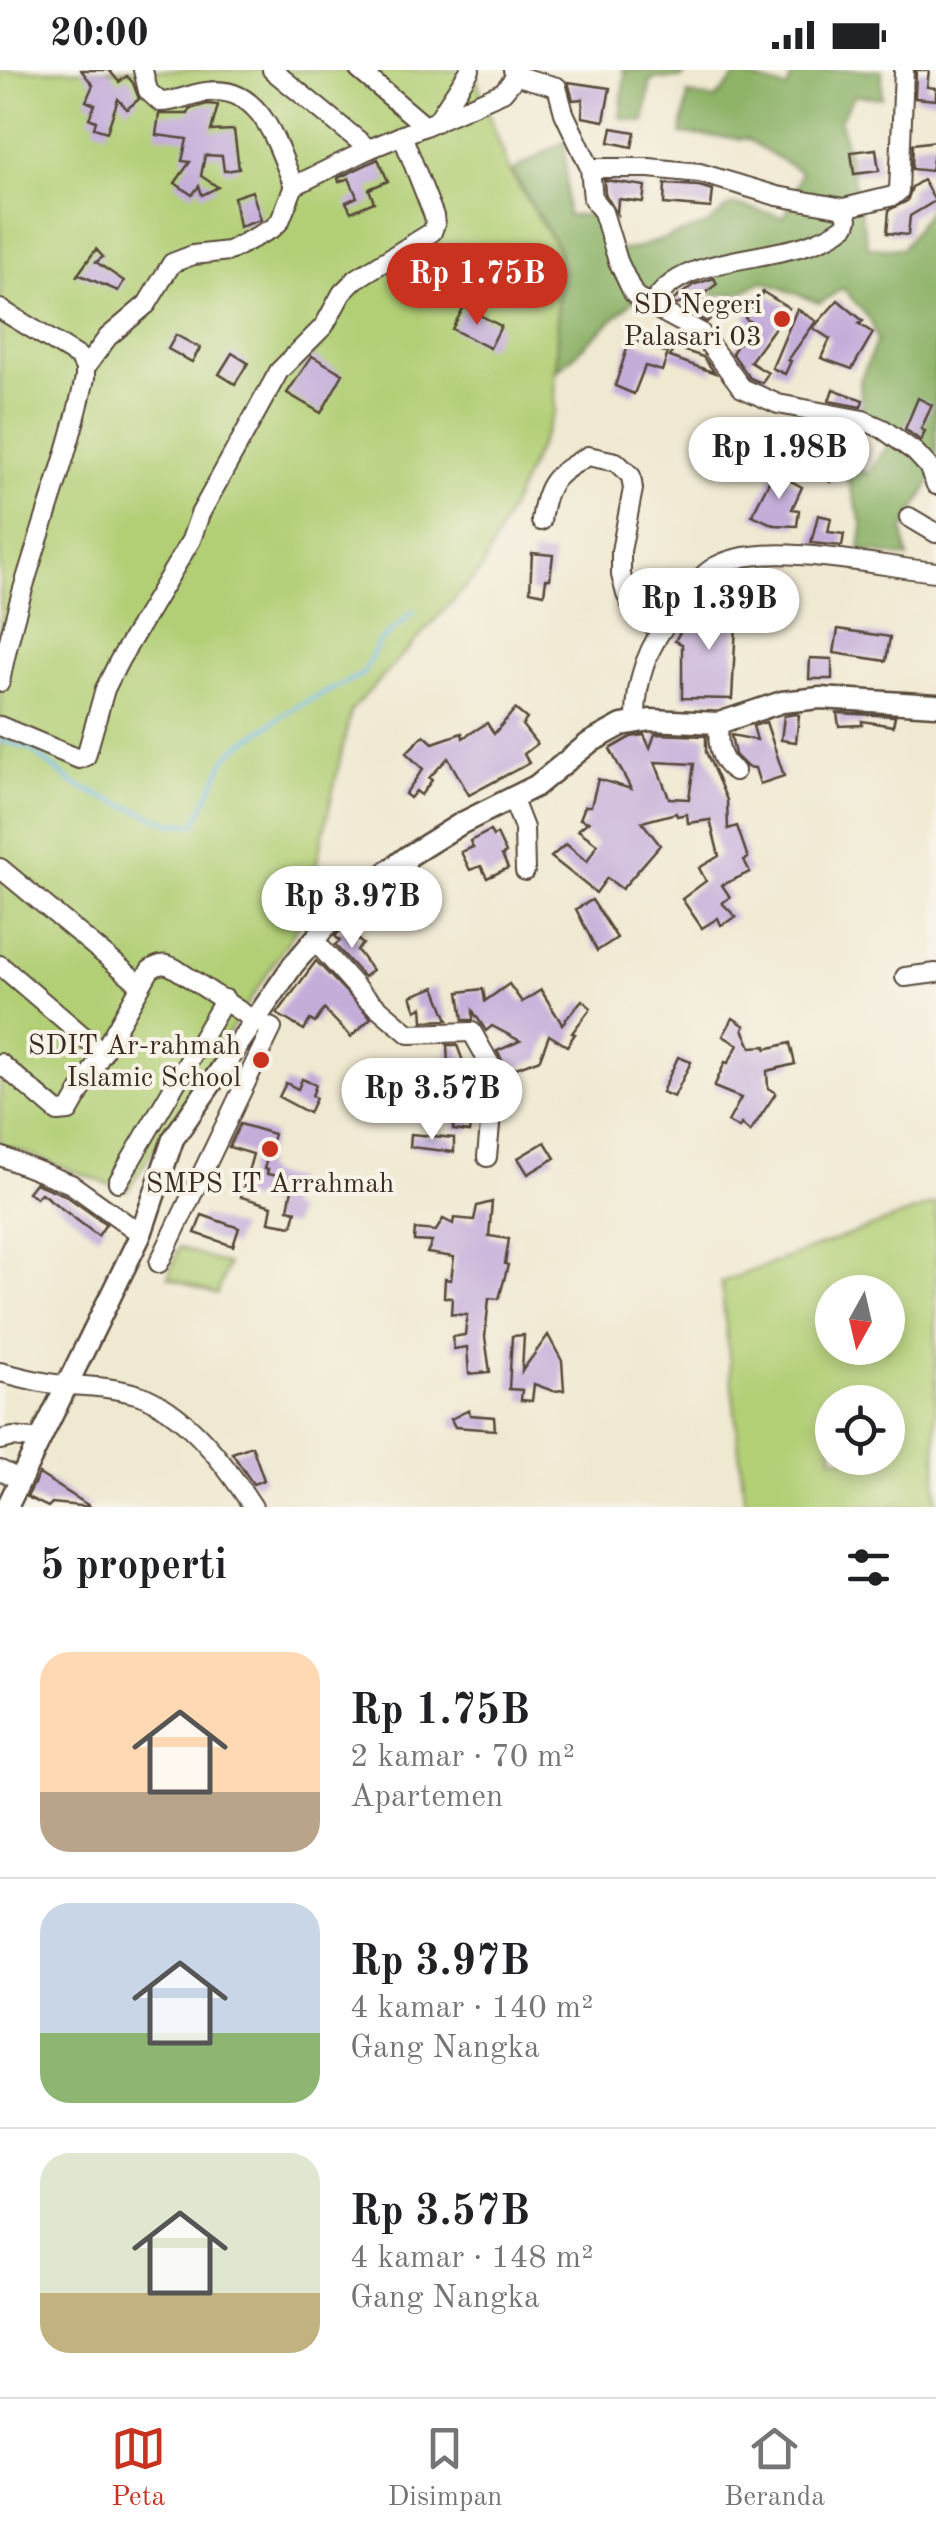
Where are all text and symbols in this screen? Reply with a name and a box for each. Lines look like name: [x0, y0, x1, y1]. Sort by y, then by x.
text: 20:00: [50, 16, 149, 54]
pin: Rp 1.75B: [374, 243, 580, 328]
text: Rp 1.75B: [408, 259, 546, 291]
place label: SD Negeri Palasari 03: [624, 292, 762, 352]
marker: SD Negeri Palasari 03: [771, 308, 793, 330]
pin: Rp 1.98B: [676, 417, 882, 502]
text: Rp 1.98B: [710, 433, 848, 465]
pin: Rp 1.39B: [606, 568, 812, 653]
text: Rp 1.39B: [640, 584, 778, 616]
pin: Rp 3.97B: [249, 866, 455, 951]
text: Rp 3.97B: [283, 882, 421, 914]
place label: SDIT Ar-rahmah Islamic School: [28, 1033, 241, 1093]
marker: SDIT Ar-rahmah Islamic School: [250, 1049, 272, 1071]
pin: Rp 3.57B: [329, 1058, 535, 1143]
text: Rp 3.57B: [363, 1074, 501, 1106]
marker: SMPS IT Arrahmah: [259, 1138, 281, 1160]
place label: SMPS IT Arrahmah: [146, 1171, 394, 1199]
north arrow: [815, 1275, 905, 1365]
map controls: [815, 1275, 905, 1475]
button: locate: [815, 1385, 905, 1475]
icon: filters: [841, 1540, 896, 1595]
text: 5 properti: [40, 1546, 227, 1588]
text: Rp 1.75B: [350, 1691, 530, 1733]
icon: home: [120, 1692, 240, 1812]
text: 2 kamar · 70 m²: [350, 1742, 575, 1774]
text: Apartemen: [350, 1782, 503, 1814]
text: Rp 3.97B: [350, 1942, 530, 1984]
icon: home: [120, 1943, 240, 2063]
text: 4 kamar · 140 m²: [350, 1993, 593, 2025]
text: Gang Nangka: [350, 2033, 540, 2065]
text: Rp 3.57B: [350, 2192, 530, 2234]
icon: home: [120, 2193, 240, 2313]
text: 4 kamar · 148 m²: [350, 2243, 593, 2275]
text: Gang Nangka: [350, 2283, 540, 2315]
tab: Peta: [111, 2421, 166, 2516]
tab: Disimpan: [388, 2421, 502, 2516]
tab: Beranda: [724, 2421, 825, 2516]

